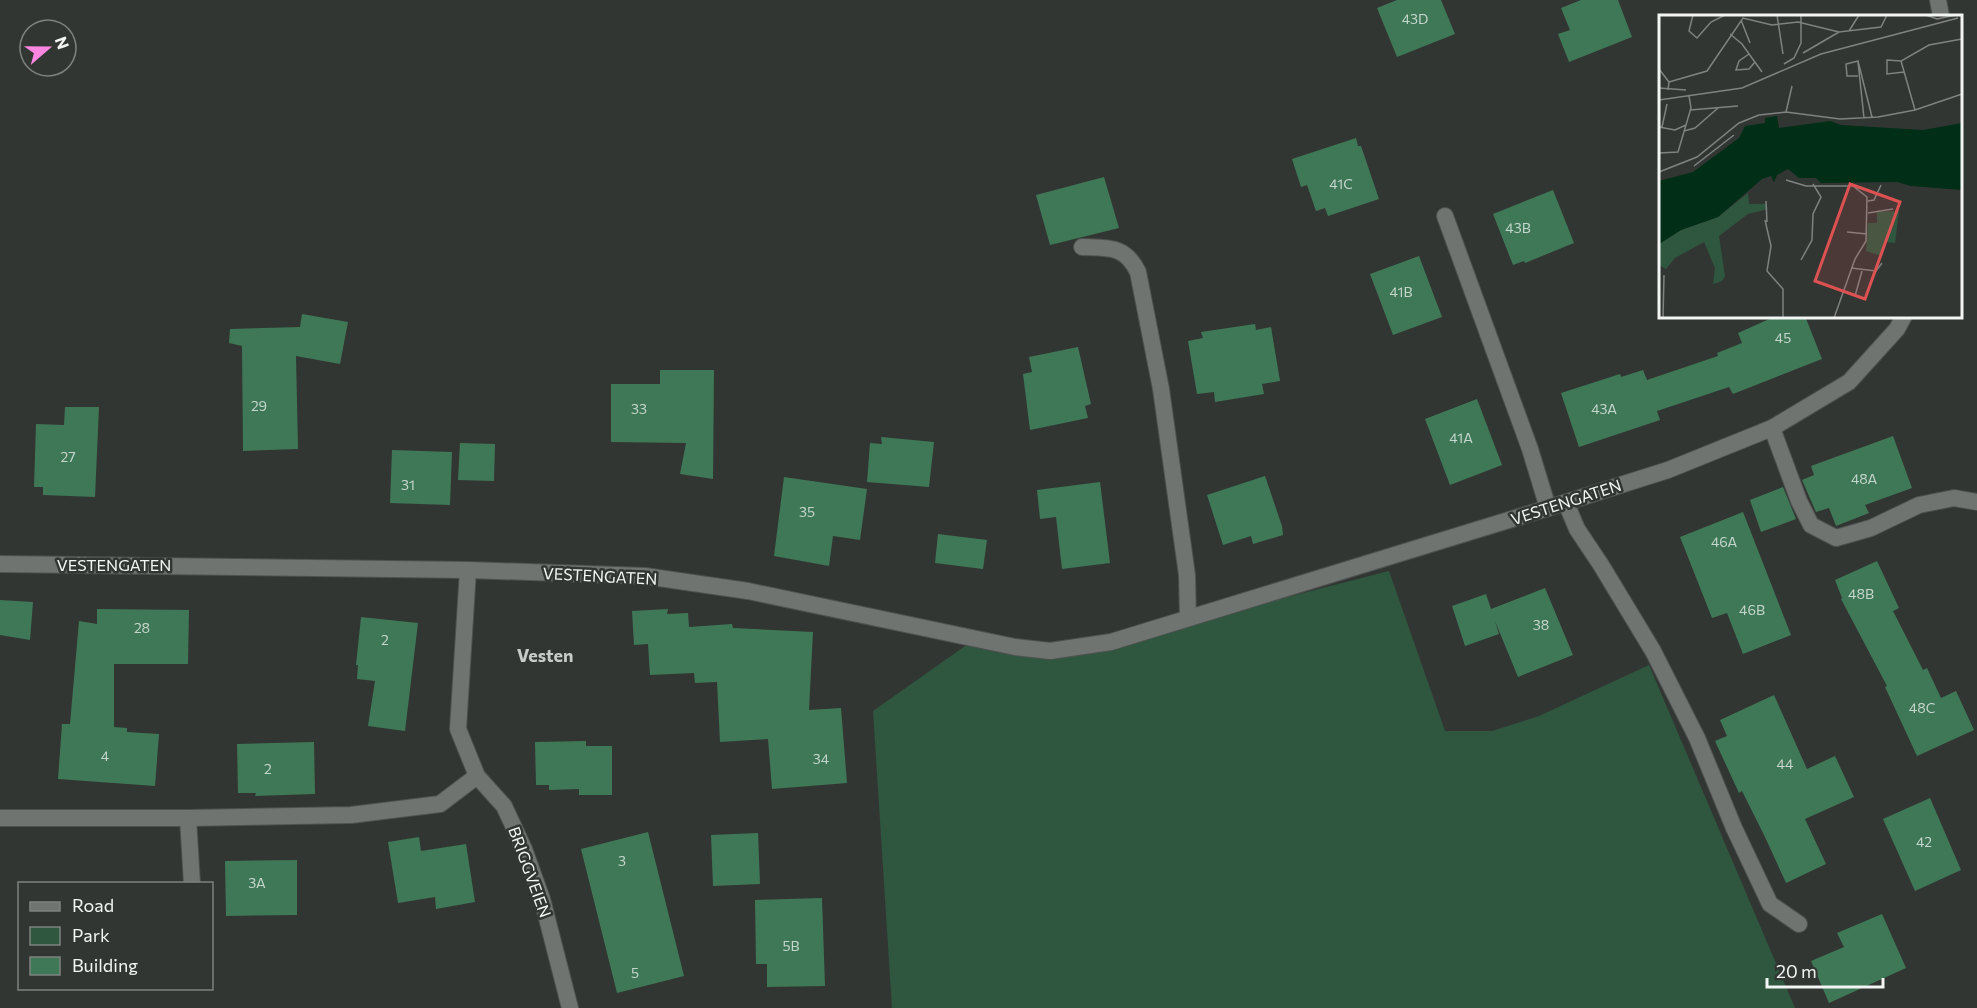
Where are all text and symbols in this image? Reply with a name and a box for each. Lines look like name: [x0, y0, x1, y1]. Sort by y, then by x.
house number: 43D: [1402, 10, 1428, 27]
inset map: [1659, 15, 1962, 318]
north arrow: [18, 18, 78, 78]
text: N: [52, 34, 74, 52]
house number: 41C: [1329, 175, 1353, 192]
house number: 43B: [1505, 219, 1531, 236]
house number: 41B: [1389, 283, 1413, 300]
house number: 45: [1775, 329, 1791, 346]
house number: 29: [251, 397, 267, 414]
house number: 33: [631, 400, 647, 417]
house number: 43A: [1591, 400, 1617, 417]
house number: 41A: [1449, 429, 1473, 446]
house number: 27: [60, 448, 76, 465]
house number: 48A: [1851, 470, 1877, 487]
street label: VESTENGATEN: [1508, 475, 1623, 528]
house number: 31: [401, 476, 415, 493]
house number: 35: [799, 503, 815, 520]
house number: 46A: [1711, 533, 1737, 550]
street label: VESTENGATEN: [57, 555, 171, 574]
street label: VESTENGATEN: [542, 563, 658, 588]
house number: 48B: [1848, 585, 1874, 602]
house number: 46B: [1739, 601, 1765, 618]
house number: 38: [1533, 616, 1549, 633]
house number: 28: [134, 619, 150, 636]
house number: 2: [381, 631, 389, 648]
district label: Vesten: [517, 644, 573, 666]
house number: 48C: [1909, 699, 1935, 716]
house number: 4: [101, 747, 110, 764]
house number: 34: [813, 750, 830, 767]
house number: 44: [1777, 755, 1794, 772]
house number: 2: [264, 760, 272, 777]
street label: BRIGGVEIEN: [505, 824, 556, 920]
house number: 42: [1916, 833, 1932, 850]
house number: 3: [618, 852, 626, 869]
house number: 3A: [248, 874, 266, 891]
legend: [18, 882, 213, 990]
text: Road: [72, 894, 114, 916]
text: Park: [72, 924, 110, 946]
house number: 5B: [782, 937, 800, 954]
scale bar: [1767, 951, 1882, 989]
text: Building: [72, 954, 138, 976]
text: 20 m: [1776, 960, 1817, 982]
house number: 5: [631, 964, 639, 981]

